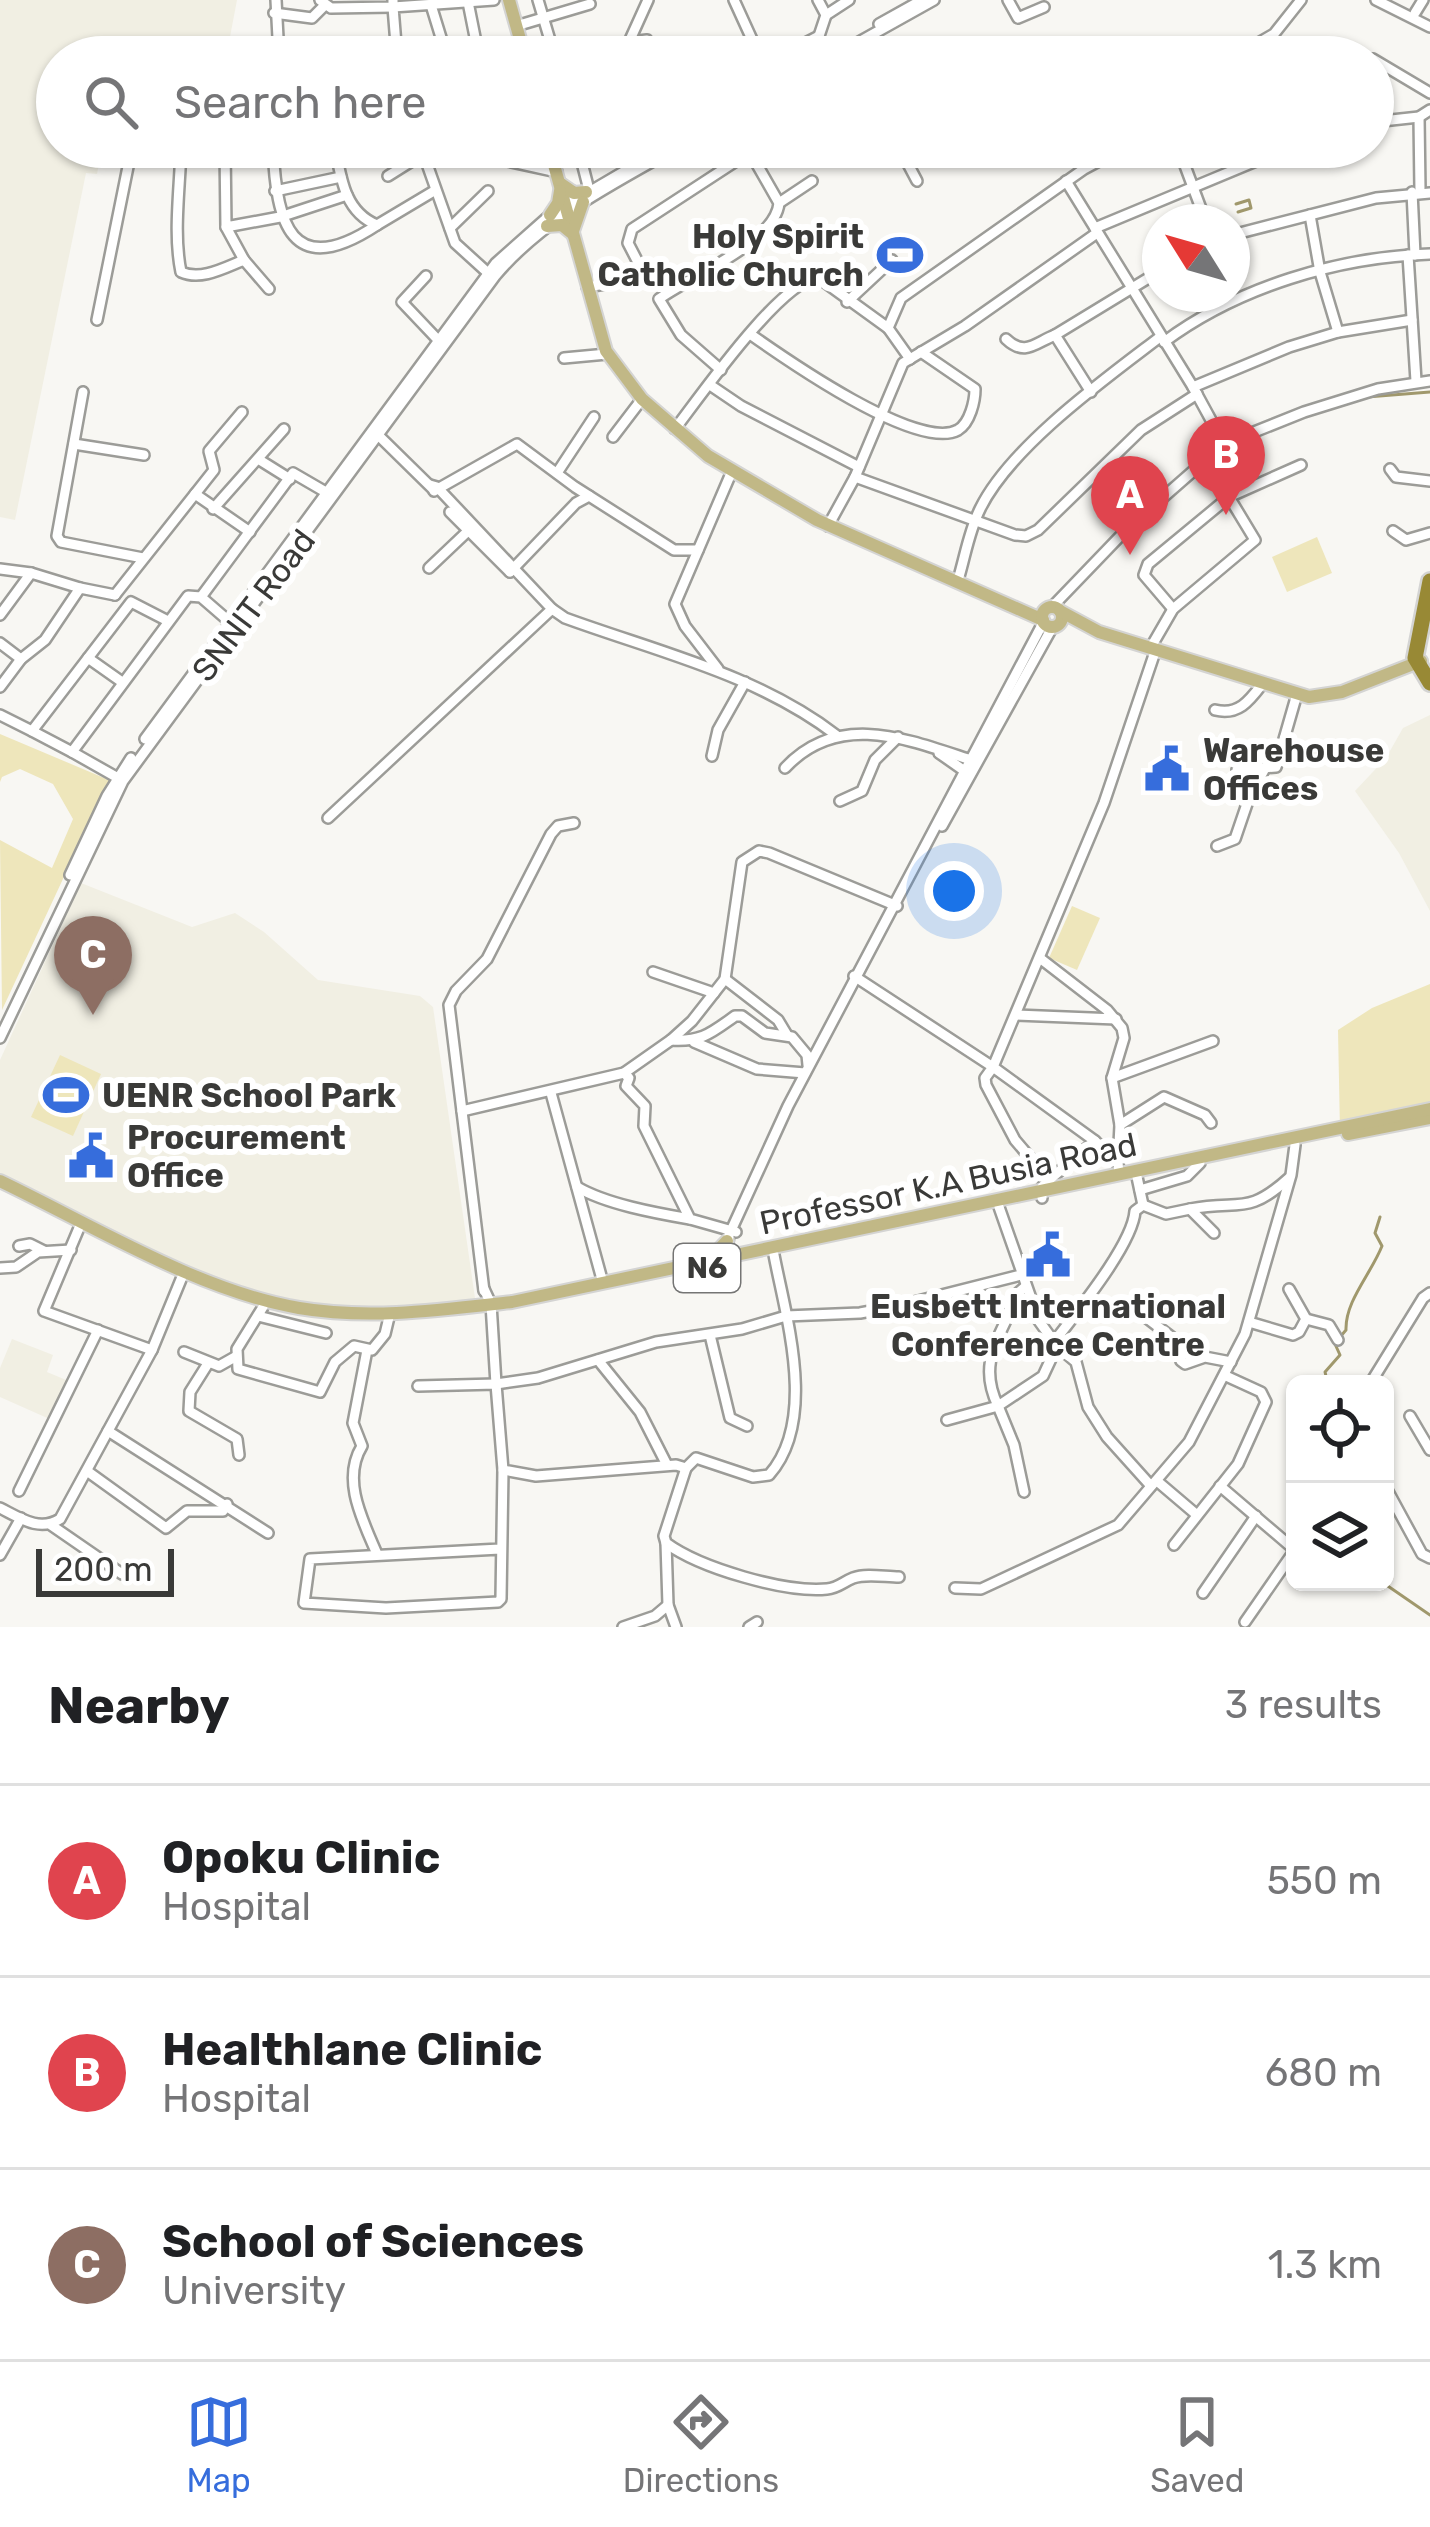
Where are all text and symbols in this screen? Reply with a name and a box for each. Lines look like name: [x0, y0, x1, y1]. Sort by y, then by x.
search box: [36, 36, 1394, 168]
icon: search: [78, 69, 144, 135]
text: Search here: [174, 76, 426, 129]
north arrow: [1142, 204, 1250, 312]
place label: Holy Spirit Catholic Church: [598, 217, 864, 294]
sports icon: Holy Spirit Catholic Church: [875, 230, 925, 280]
pin: B: [1187, 416, 1265, 515]
pin: A: [1091, 456, 1169, 555]
street label: SNNIT Road: [184, 522, 323, 689]
place label: Warehouse Offices: [1203, 731, 1384, 808]
public building icon: Warehouse Offices: [1142, 744, 1192, 794]
your location: [924, 861, 984, 921]
pin: C: [54, 916, 132, 1015]
sports icon: UENR School Park: [41, 1070, 91, 1120]
place label: UENR School Park: [102, 1076, 397, 1115]
place label: Procurement Office: [127, 1118, 346, 1195]
street label: Professor K.A Busia Road: [756, 1124, 1140, 1243]
public building icon: Procurement Office: [66, 1131, 116, 1181]
public building icon: Eusbett International Conference Centre: [1023, 1230, 1073, 1280]
road number: N6: [674, 1244, 740, 1292]
place label: Eusbett International Conference Centre: [870, 1287, 1226, 1364]
map controls: [1286, 1375, 1394, 1591]
button: locate: [1286, 1375, 1394, 1483]
button: layers: [1286, 1483, 1394, 1591]
scale bar: [36, 1543, 174, 1596]
text: 200 m: [54, 1550, 153, 1589]
text: Nearby: [48, 1675, 230, 1736]
text: 3 results: [1225, 1682, 1382, 1728]
text: Opoku Clinic: [162, 1831, 440, 1884]
text: A: [73, 1858, 101, 1904]
text: 550 m: [1267, 1858, 1382, 1904]
text: Hospital: [162, 1884, 311, 1930]
text: Healthlane Clinic: [162, 2023, 542, 2076]
text: B: [73, 2050, 101, 2096]
text: 680 m: [1265, 2050, 1382, 2096]
text: Hospital: [162, 2076, 311, 2122]
text: School of Sciences: [162, 2215, 584, 2268]
text: C: [73, 2242, 101, 2288]
text: 1.3 km: [1268, 2242, 1382, 2288]
text: University: [162, 2268, 346, 2314]
tab: Map: [186, 2389, 252, 2500]
tab: Directions: [623, 2389, 779, 2500]
tab: Saved: [1150, 2389, 1244, 2500]

